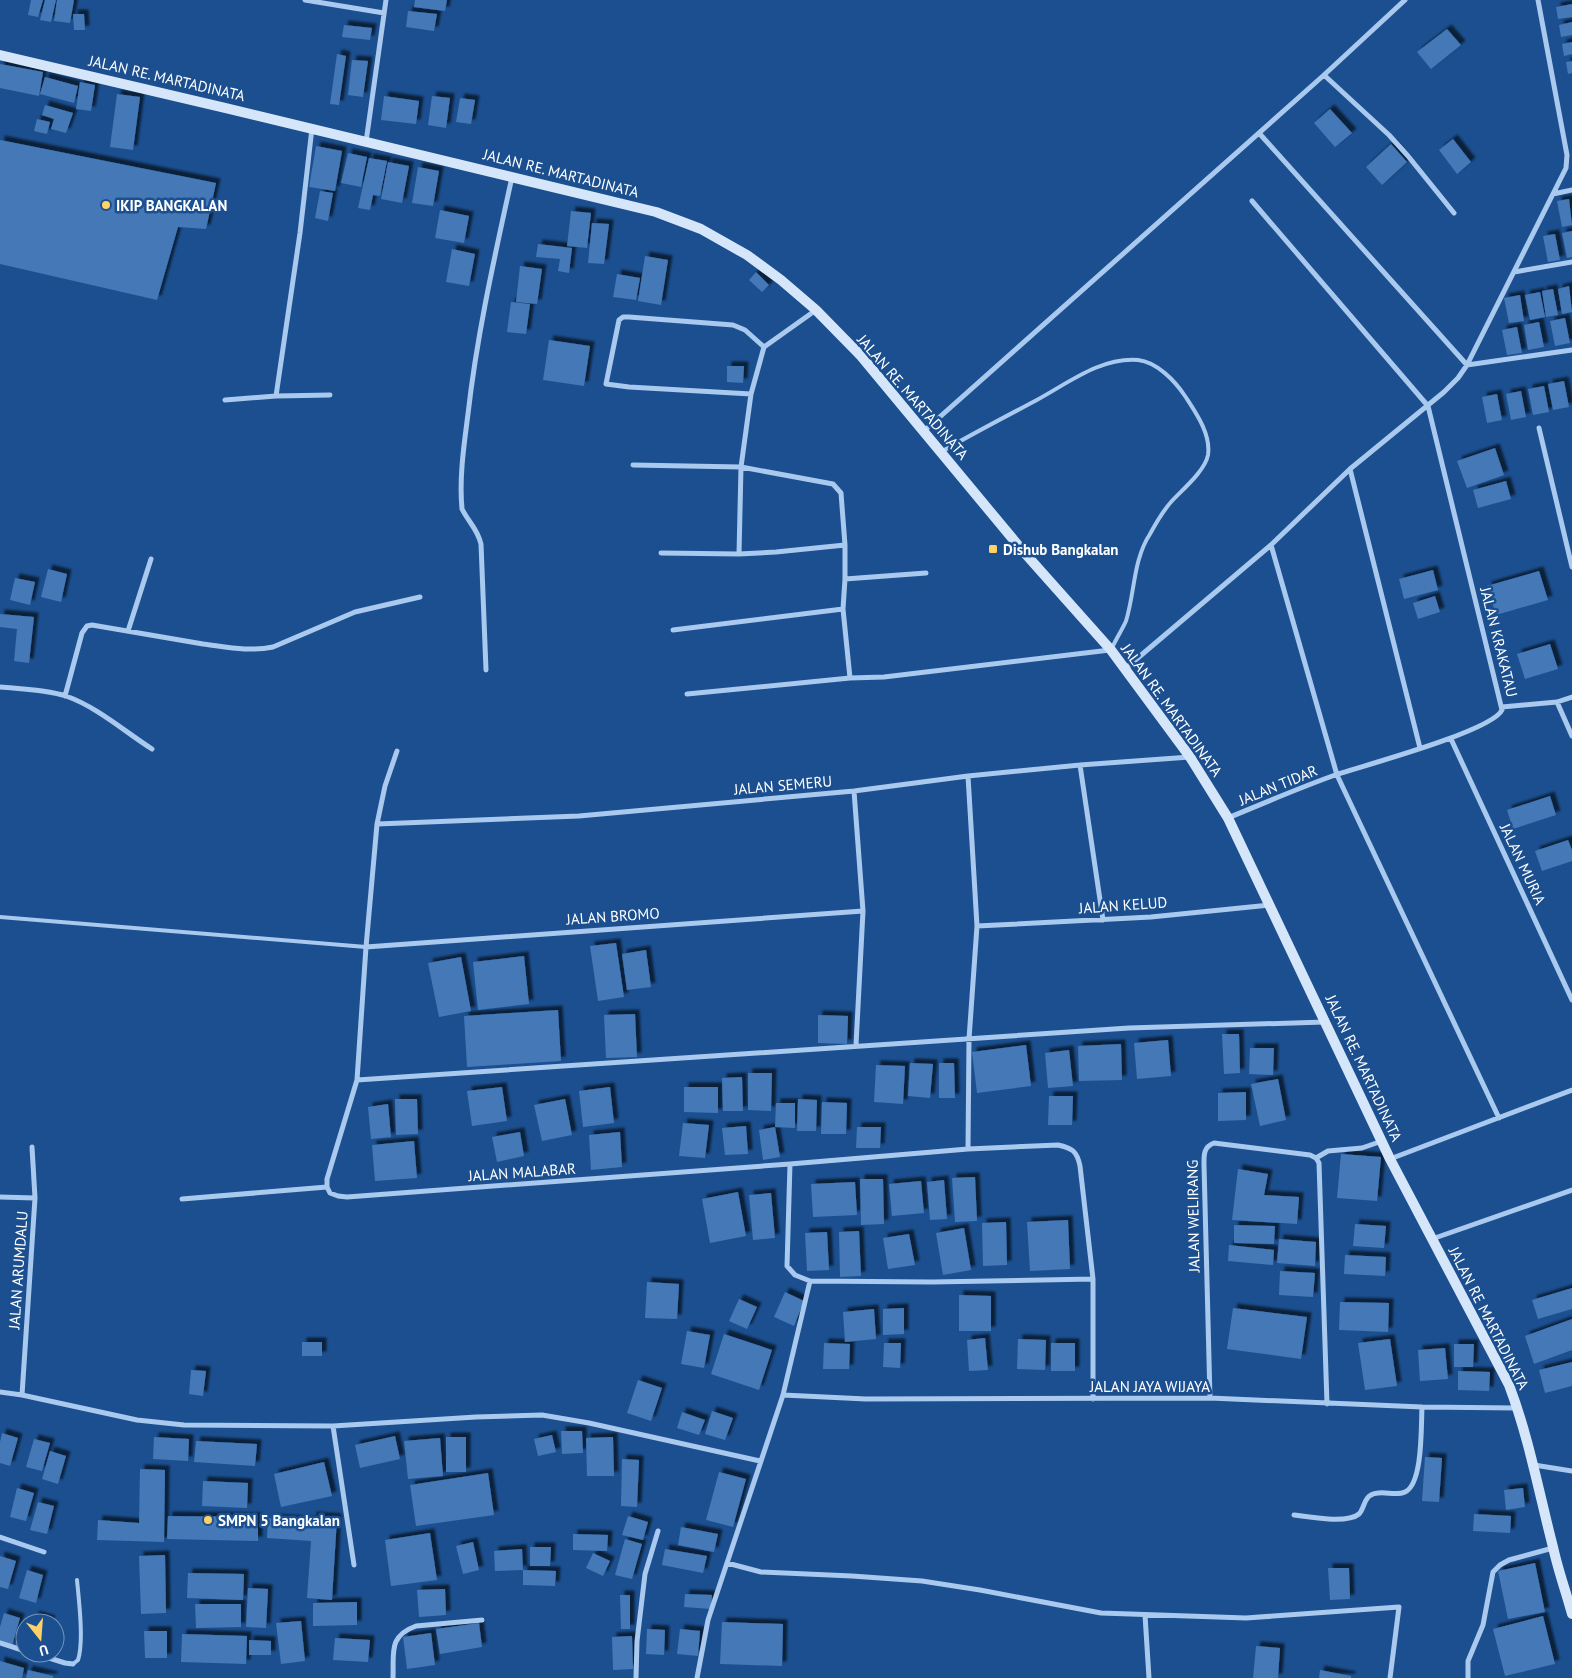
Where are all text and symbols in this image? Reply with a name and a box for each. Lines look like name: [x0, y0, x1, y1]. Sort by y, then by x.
street label: JALAN RE. MARTADINATA: [86, 51, 247, 105]
street label: JALAN RE. MARTADINATA: [480, 144, 641, 202]
place label: IKIP BANGKALAN: [116, 196, 227, 215]
marker: IKIP BANGKALAN: [100, 199, 112, 211]
street label: JALAN RE. MARTADINATA: [853, 330, 973, 464]
place label: Dishub Bangkalan: [1003, 540, 1119, 559]
marker: Dishub Bangkalan: [987, 543, 999, 555]
street label: JALAN KRAKATAU: [1476, 584, 1522, 699]
street label: JALAN RE. MARTADINATA: [1117, 639, 1227, 780]
street label: JALAN TIDAR: [1235, 761, 1320, 810]
street label: JALAN SEMERU: [732, 771, 833, 799]
street label: JALAN MURIA: [1495, 819, 1550, 908]
street label: JALAN KELUD: [1077, 892, 1168, 918]
street label: JALAN BROMO: [565, 903, 660, 929]
street label: JALAN RE. MARTADINATA: [1321, 991, 1406, 1145]
street label: JALAN MALABAR: [467, 1159, 576, 1185]
street label: JALAN WELIRANG: [1183, 1159, 1203, 1274]
street label: JALAN ARUMDALU: [4, 1210, 32, 1331]
street label: JALAN RE MARTADINATA: [1444, 1243, 1533, 1393]
street label: JALAN JAYA WIJAYA: [1089, 1377, 1210, 1396]
place label: SMPN 5 Bangkalan: [218, 1511, 340, 1530]
marker: SMPN 5 Bangkalan: [202, 1514, 214, 1526]
north arrow: [15, 1613, 65, 1663]
text: U: [37, 1641, 51, 1660]

